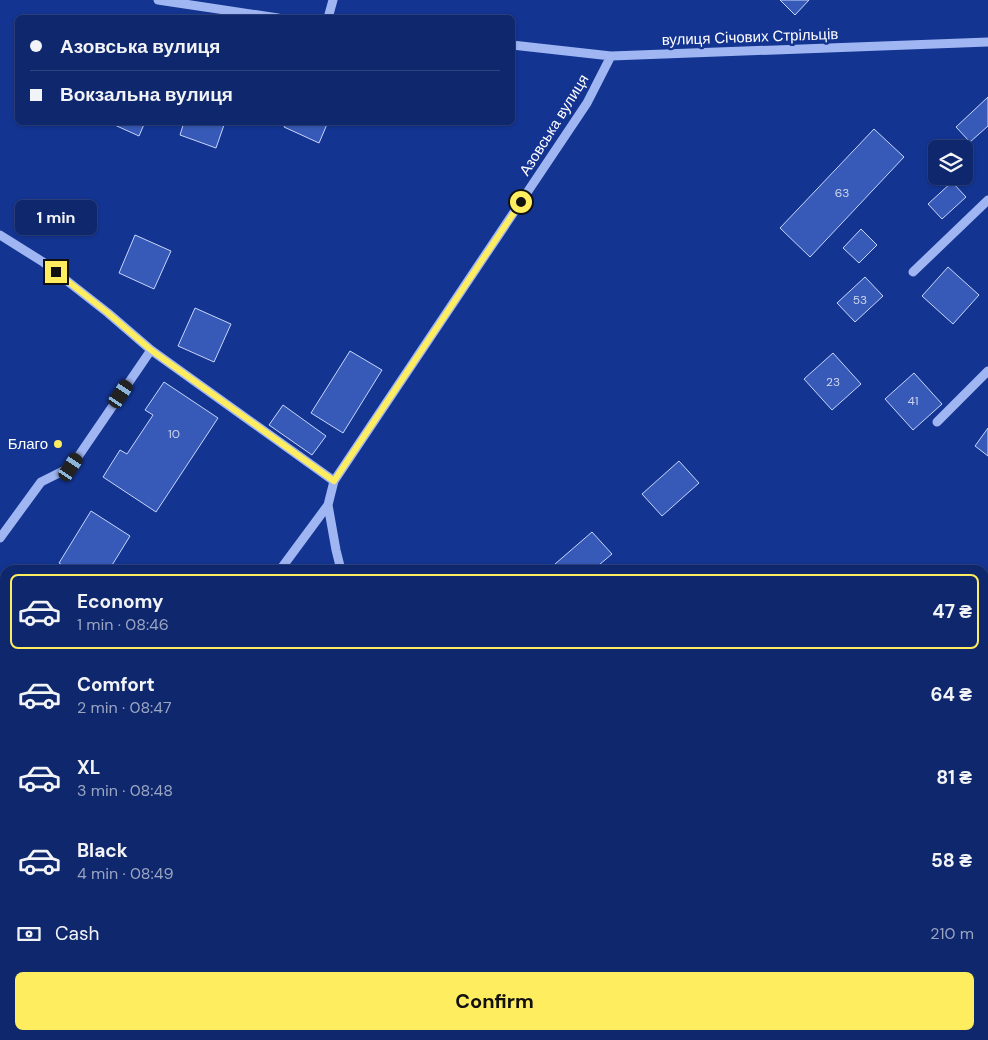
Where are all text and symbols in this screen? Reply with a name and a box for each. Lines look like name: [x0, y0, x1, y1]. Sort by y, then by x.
street label: вулиця Січових Стрільців: [661, 24, 839, 50]
text: Азовська вулиця: [60, 34, 220, 59]
street label: Азовська вулиця: [515, 70, 593, 180]
text: Вокзальна вулиця: [60, 82, 233, 107]
map controls: [928, 140, 973, 185]
button: layers: [928, 140, 973, 185]
house number: 63: [835, 185, 849, 201]
route start: [510, 191, 532, 213]
callout: 1 min: [15, 200, 97, 234]
text: 1 min: [37, 207, 75, 228]
route end: [45, 261, 67, 283]
house number: 53: [853, 292, 867, 308]
house number: 23: [826, 374, 840, 390]
car: [106, 377, 135, 411]
house number: 41: [907, 393, 919, 409]
house number: 10: [168, 426, 180, 442]
place label: Благо: [8, 434, 48, 454]
marker: Благо: [52, 438, 64, 450]
car: [56, 450, 85, 484]
icon: car: [17, 589, 62, 634]
text: Economy: [77, 589, 164, 614]
text: 47 ₴: [932, 599, 972, 624]
text: 1 min · 08:46: [77, 614, 169, 635]
icon: car: [17, 672, 62, 717]
text: Comfort: [77, 672, 155, 697]
text: 64 ₴: [930, 682, 972, 707]
text: 2 min · 08:47: [77, 697, 172, 718]
icon: car: [17, 755, 62, 800]
text: XL: [77, 755, 100, 780]
text: 81 ₴: [936, 765, 972, 790]
text: 3 min · 08:48: [77, 780, 173, 801]
icon: car: [17, 838, 62, 883]
text: Black: [77, 838, 128, 863]
text: 58 ₴: [931, 848, 972, 873]
text: 4 min · 08:49: [77, 863, 174, 884]
icon: cash: [15, 920, 43, 948]
text: Cash: [55, 921, 99, 946]
text: 210 m: [930, 923, 974, 944]
button: Confirm: [15, 972, 974, 1030]

